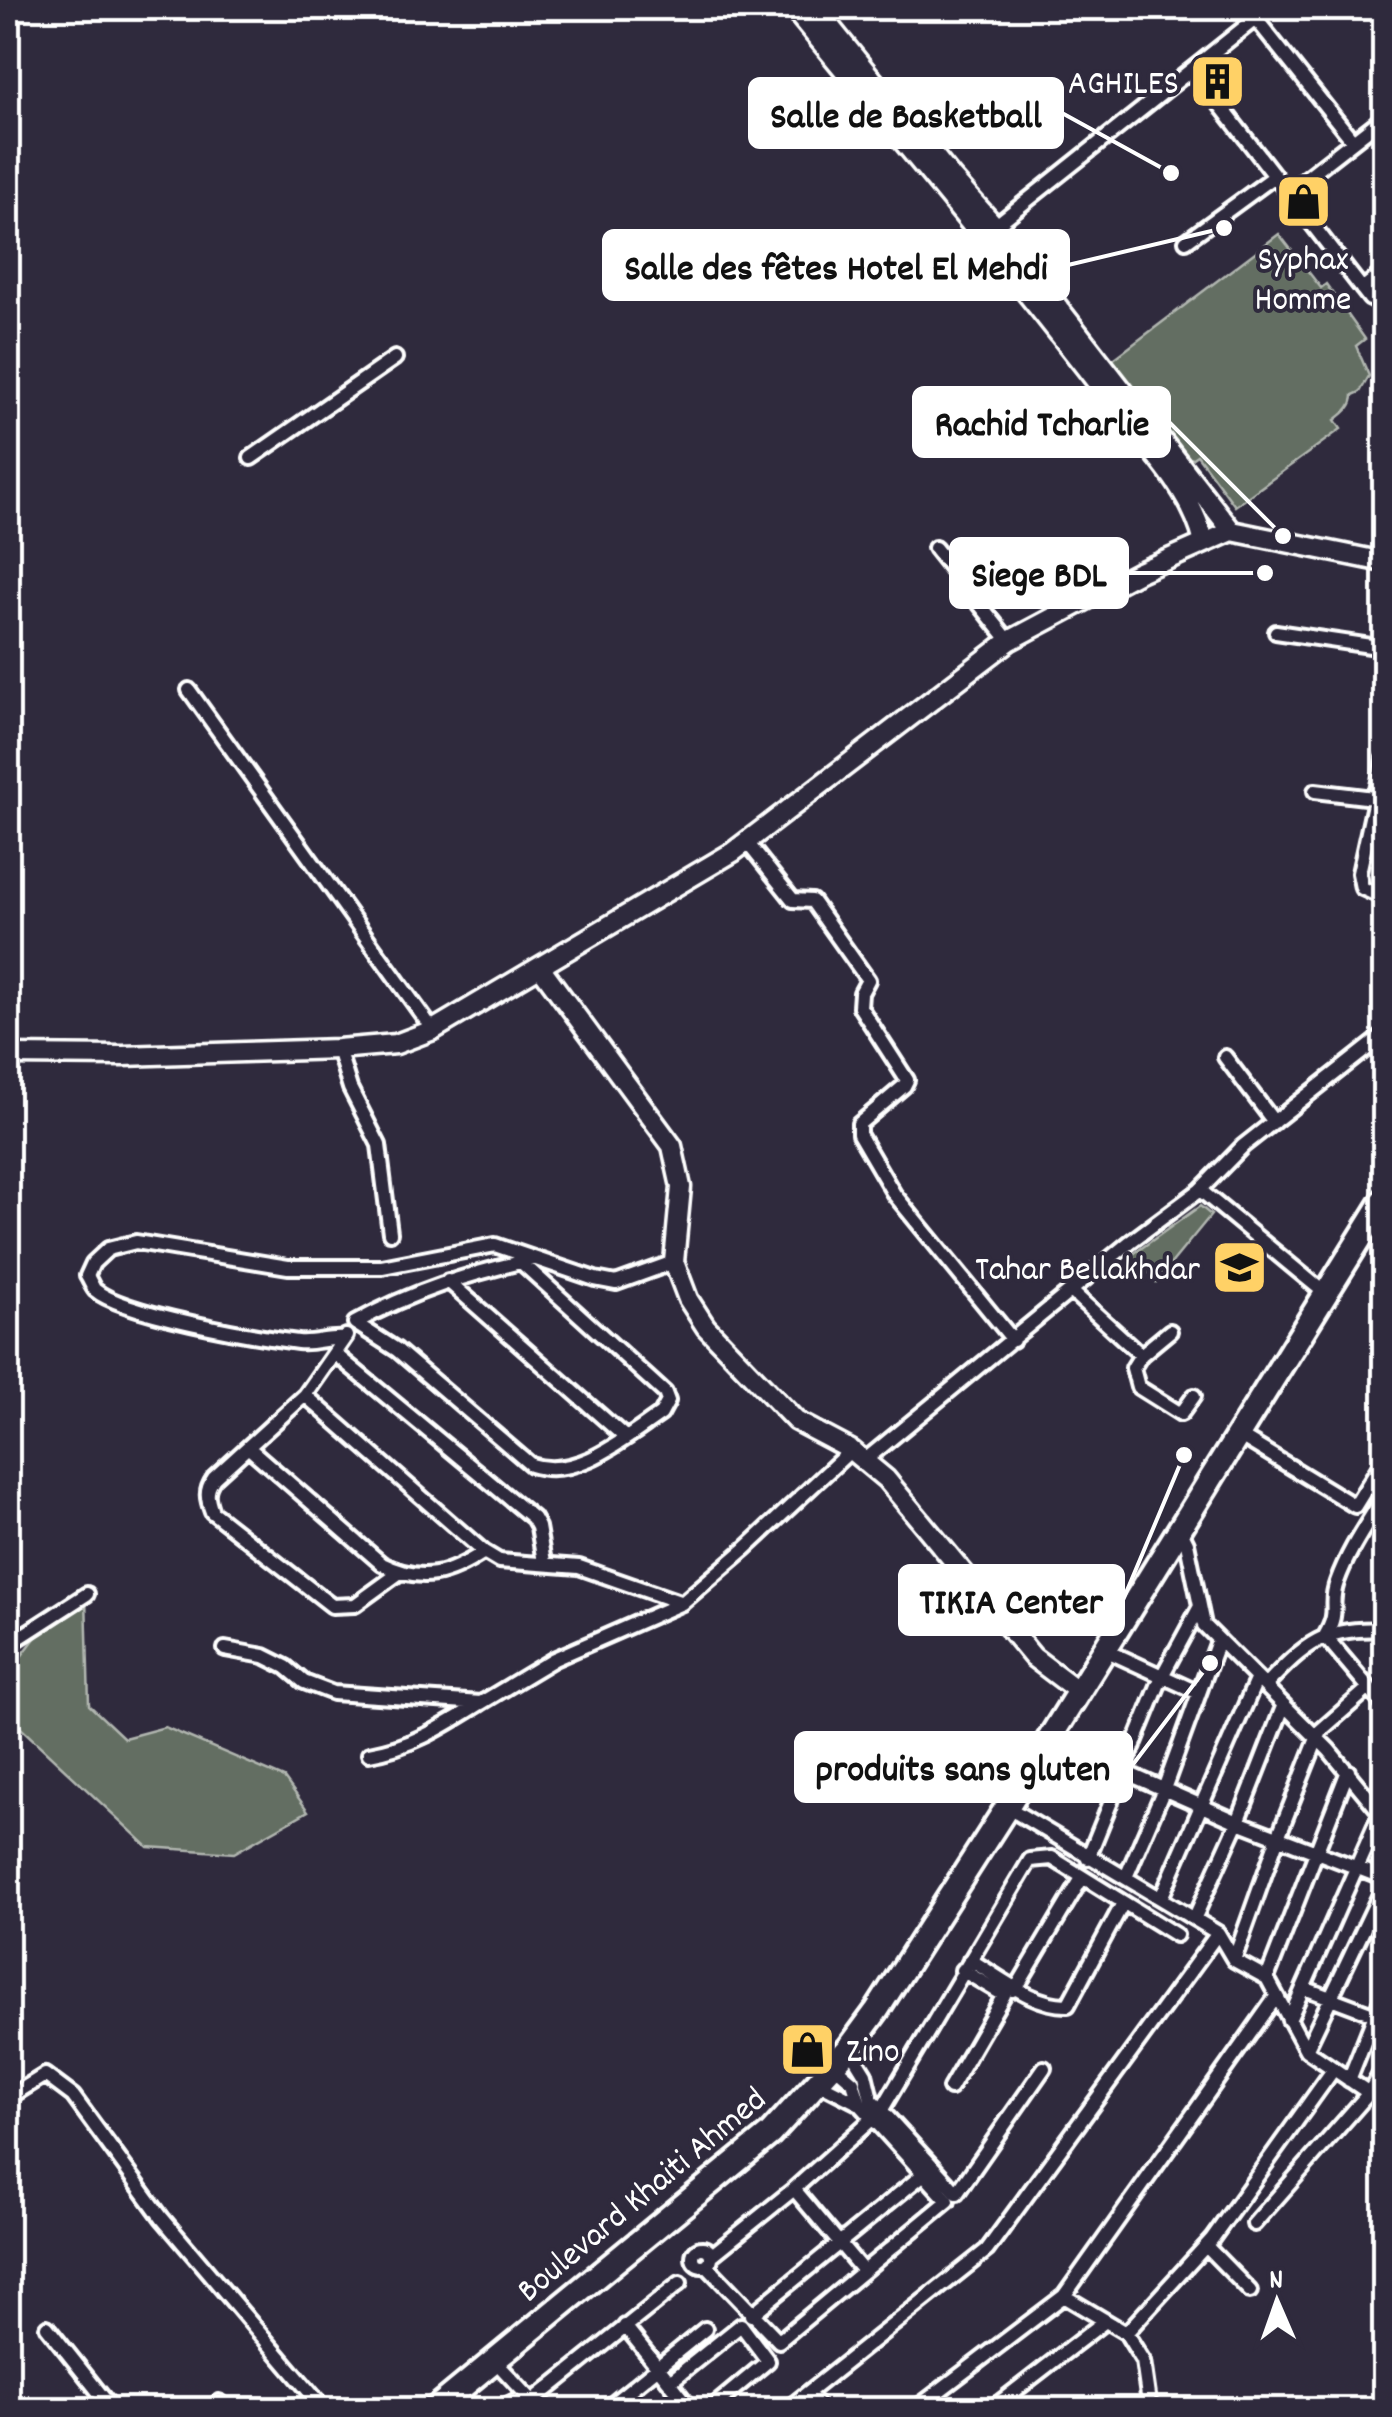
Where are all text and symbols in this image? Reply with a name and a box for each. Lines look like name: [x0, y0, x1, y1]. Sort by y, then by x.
building icon: AGHILES: [1188, 51, 1248, 111]
place label: AGHILES: [1068, 61, 1179, 111]
callout: Salle de Basketball: [750, 79, 1062, 147]
text: Salle de Basketball: [770, 92, 1043, 147]
shop icon: Syphax Homme: [1273, 171, 1333, 231]
callout: Salle des fêtes Hotel El Mehdi: [604, 231, 1068, 299]
place label: Syphax Homme: [1255, 237, 1352, 327]
text: Salle des fêtes Hotel El Mehdi: [624, 244, 1048, 299]
callout: Rachid Tcharlie: [914, 388, 1169, 456]
text: Rachid Tcharlie: [934, 400, 1150, 455]
callout: Siege BDL: [951, 539, 1127, 607]
text: Siege BDL: [971, 551, 1107, 606]
school or university icon: Tahar Bellakhdar: [1209, 1237, 1269, 1297]
place label: Tahar Bellakhdar: [975, 1247, 1200, 1297]
callout: TIKIA Center: [900, 1566, 1123, 1634]
text: TIKIA Center: [919, 1578, 1104, 1633]
callout: produits sans gluten: [796, 1733, 1131, 1801]
text: produits sans gluten: [816, 1745, 1110, 1800]
shop icon: Zino: [777, 2019, 837, 2079]
place label: Zino: [846, 2029, 900, 2079]
street label: Boulevard Khaiti Ahmed: [507, 2077, 779, 2317]
north arrow: [1227, 2252, 1327, 2352]
text: N: [1269, 2262, 1284, 2302]

